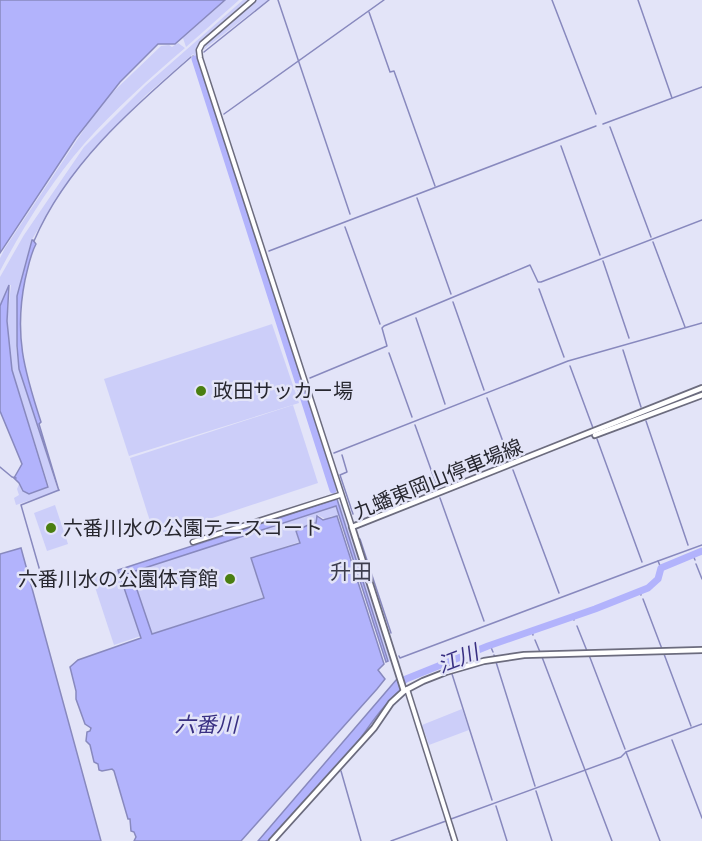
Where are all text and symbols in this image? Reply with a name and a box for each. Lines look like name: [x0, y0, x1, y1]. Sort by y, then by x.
place label: 政田サッカー場: [213, 378, 353, 406]
marker: 政田サッカー場: [194, 384, 208, 398]
street label: 九蟠東岡山停車場線: [350, 433, 527, 527]
place label: 六番川水の公園テニスコート: [63, 515, 323, 543]
marker: 六番川水の公園テニスコート: [44, 521, 58, 535]
district label: 升田: [330, 557, 372, 587]
place label: 六番川水の公園体育館: [18, 566, 218, 594]
marker: 六番川水の公園体育館: [223, 572, 237, 586]
water label: 江川: [433, 637, 485, 681]
water label: 六番川: [175, 710, 239, 740]

